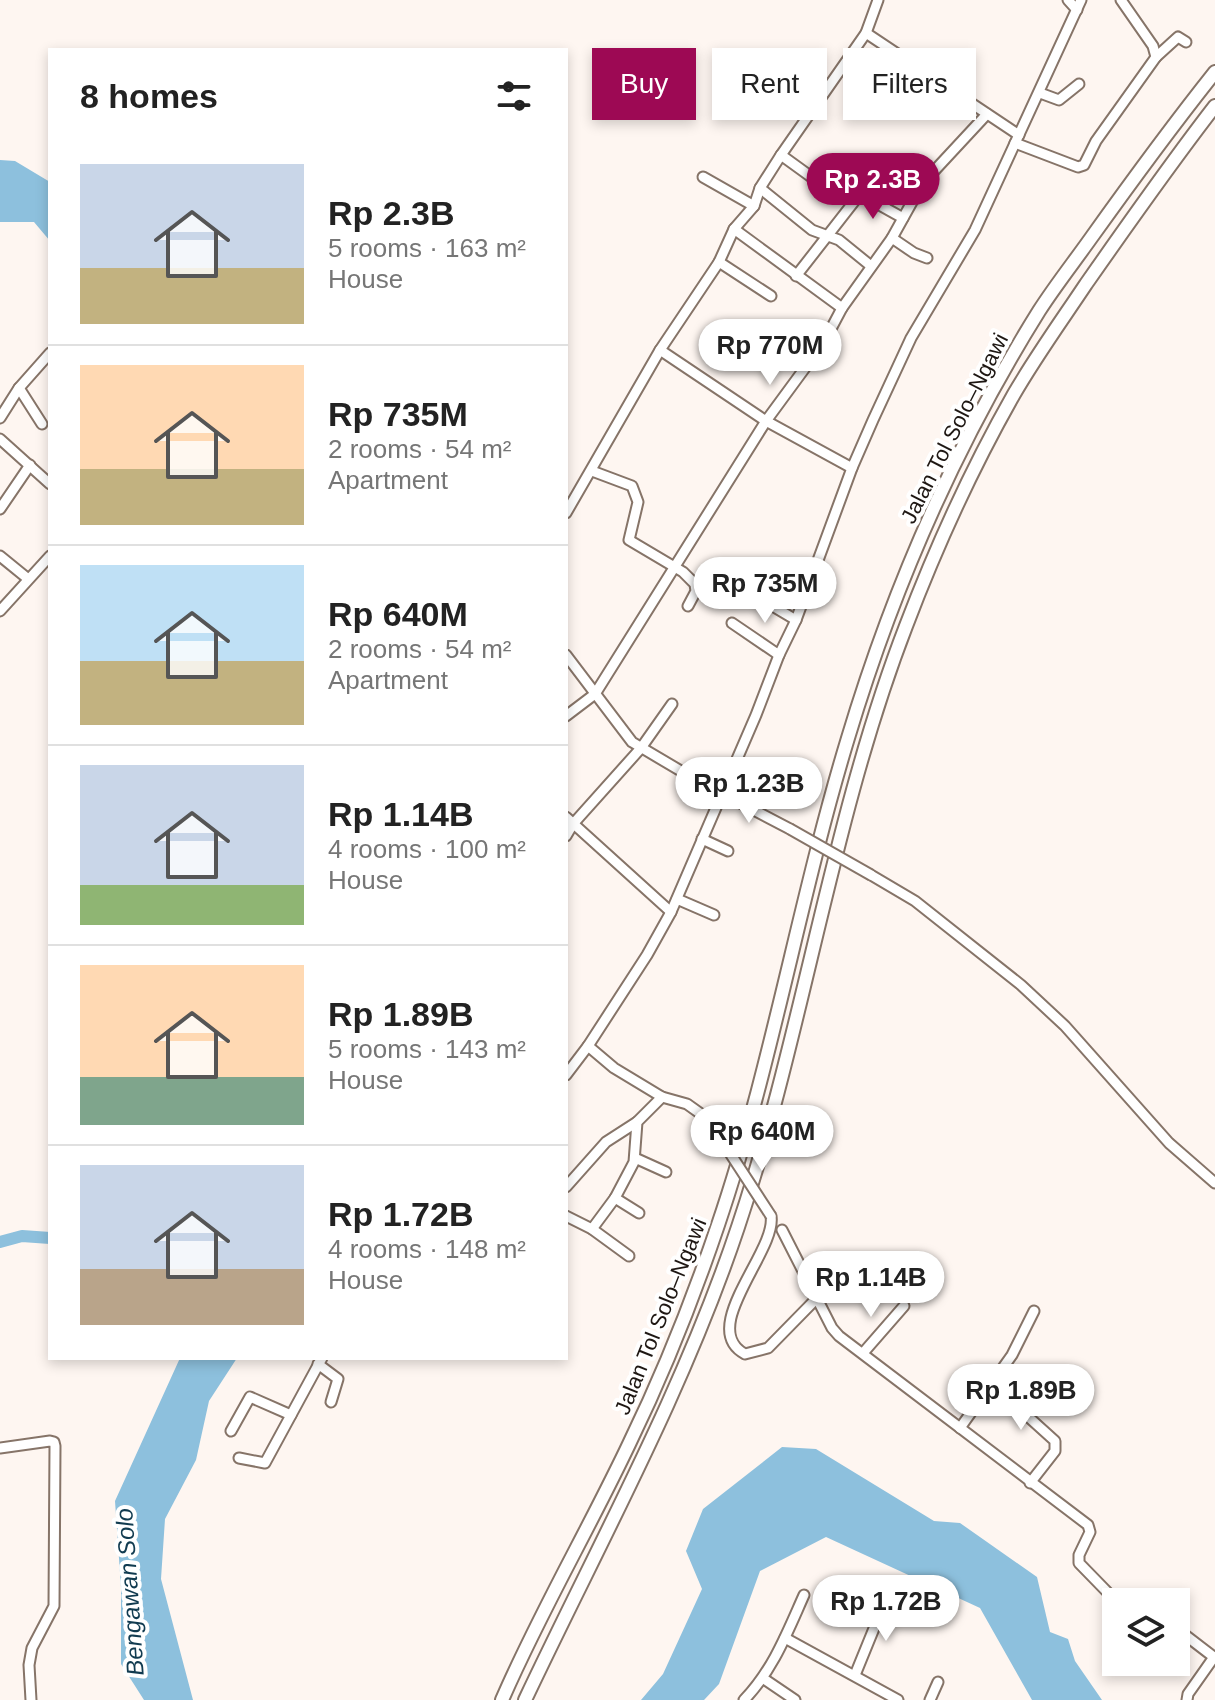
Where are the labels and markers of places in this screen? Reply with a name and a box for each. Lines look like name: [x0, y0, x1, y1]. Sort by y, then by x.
pin: Rp 2.3B: [799, 153, 947, 221]
pin: Rp 770M: [696, 319, 844, 387]
pin: Rp 735M: [691, 557, 839, 625]
pin: Rp 1.23B: [666, 757, 832, 825]
pin: Rp 640M: [688, 1105, 836, 1173]
pin: Rp 1.14B: [788, 1251, 954, 1319]
pin: Rp 1.89B: [938, 1364, 1104, 1432]
pin: Rp 1.72B: [803, 1575, 969, 1643]

